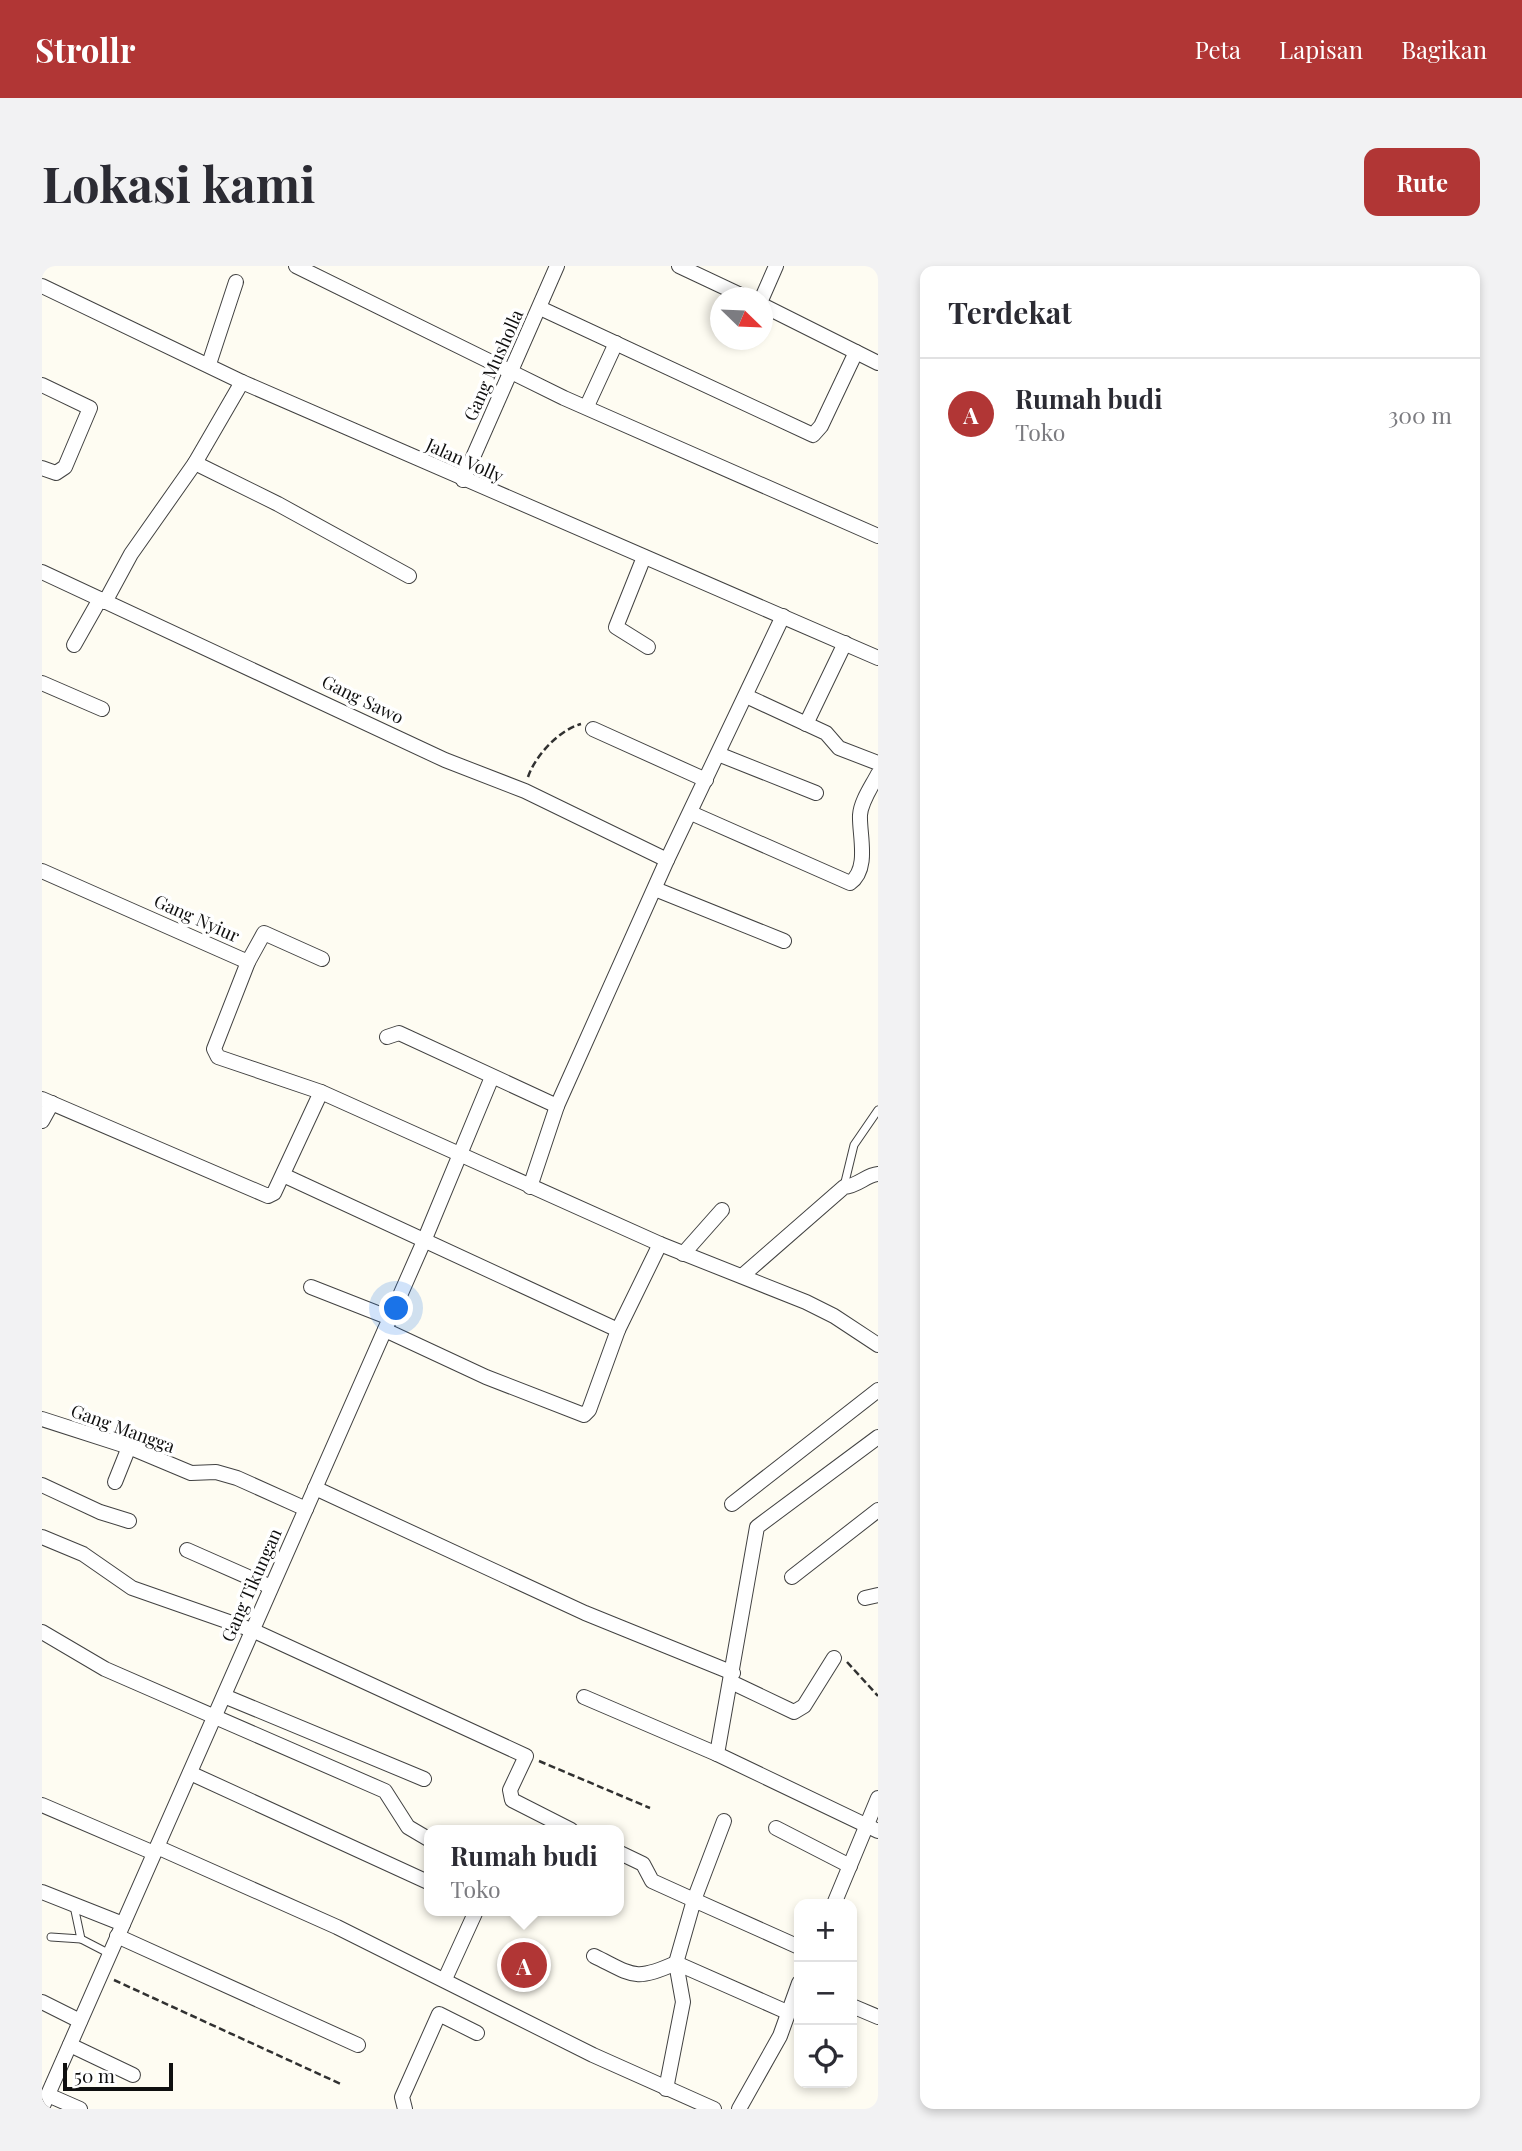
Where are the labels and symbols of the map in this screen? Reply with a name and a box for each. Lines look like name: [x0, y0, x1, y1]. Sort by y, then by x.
north arrow: [710, 287, 773, 350]
street label: Gang Musholla: [458, 305, 528, 425]
street label: Jalan Volly: [422, 432, 508, 488]
street label: Gang Sawo: [318, 669, 408, 729]
street label: Gang Nyiur: [150, 888, 244, 948]
your location: [379, 1291, 413, 1325]
street label: Gang Mangga: [68, 1398, 178, 1458]
street label: Gang Tikungan: [215, 1524, 287, 1646]
pin: A: [501, 1939, 547, 1991]
scale bar: [63, 2060, 173, 2092]

